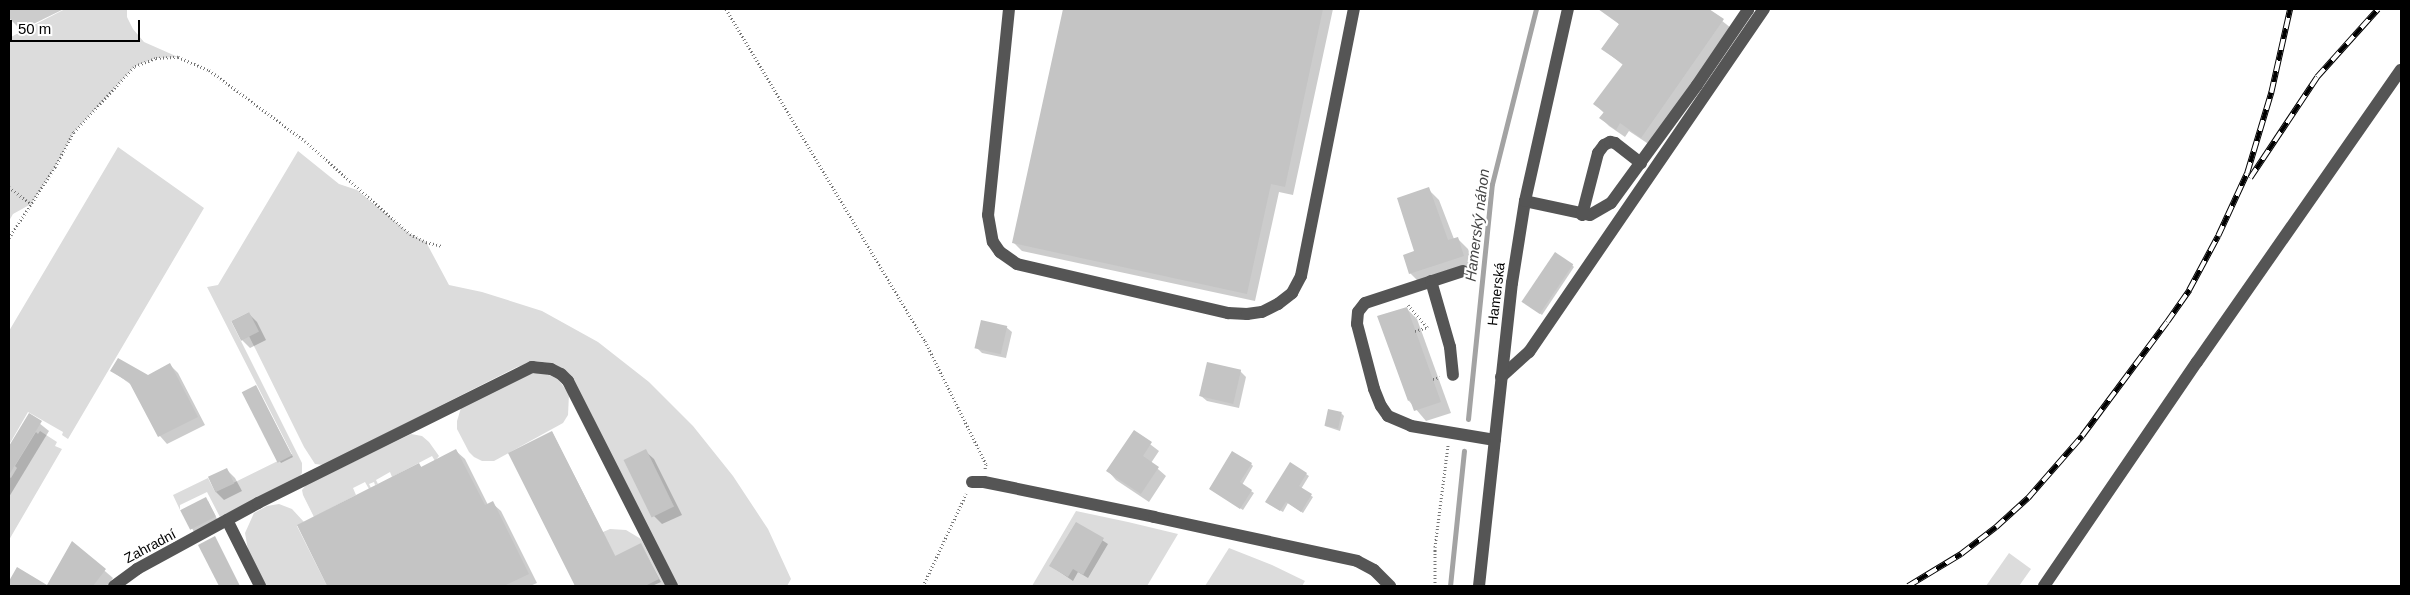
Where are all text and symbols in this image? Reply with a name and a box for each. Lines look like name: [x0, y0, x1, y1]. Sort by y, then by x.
scale bar: [12, 10, 142, 42]
text: 50 m: [18, 20, 51, 37]
water label: Hamerský náhon: [1461, 168, 1493, 282]
street label: Hamerská: [1484, 261, 1508, 327]
street label: Zahradní: [121, 525, 179, 567]

